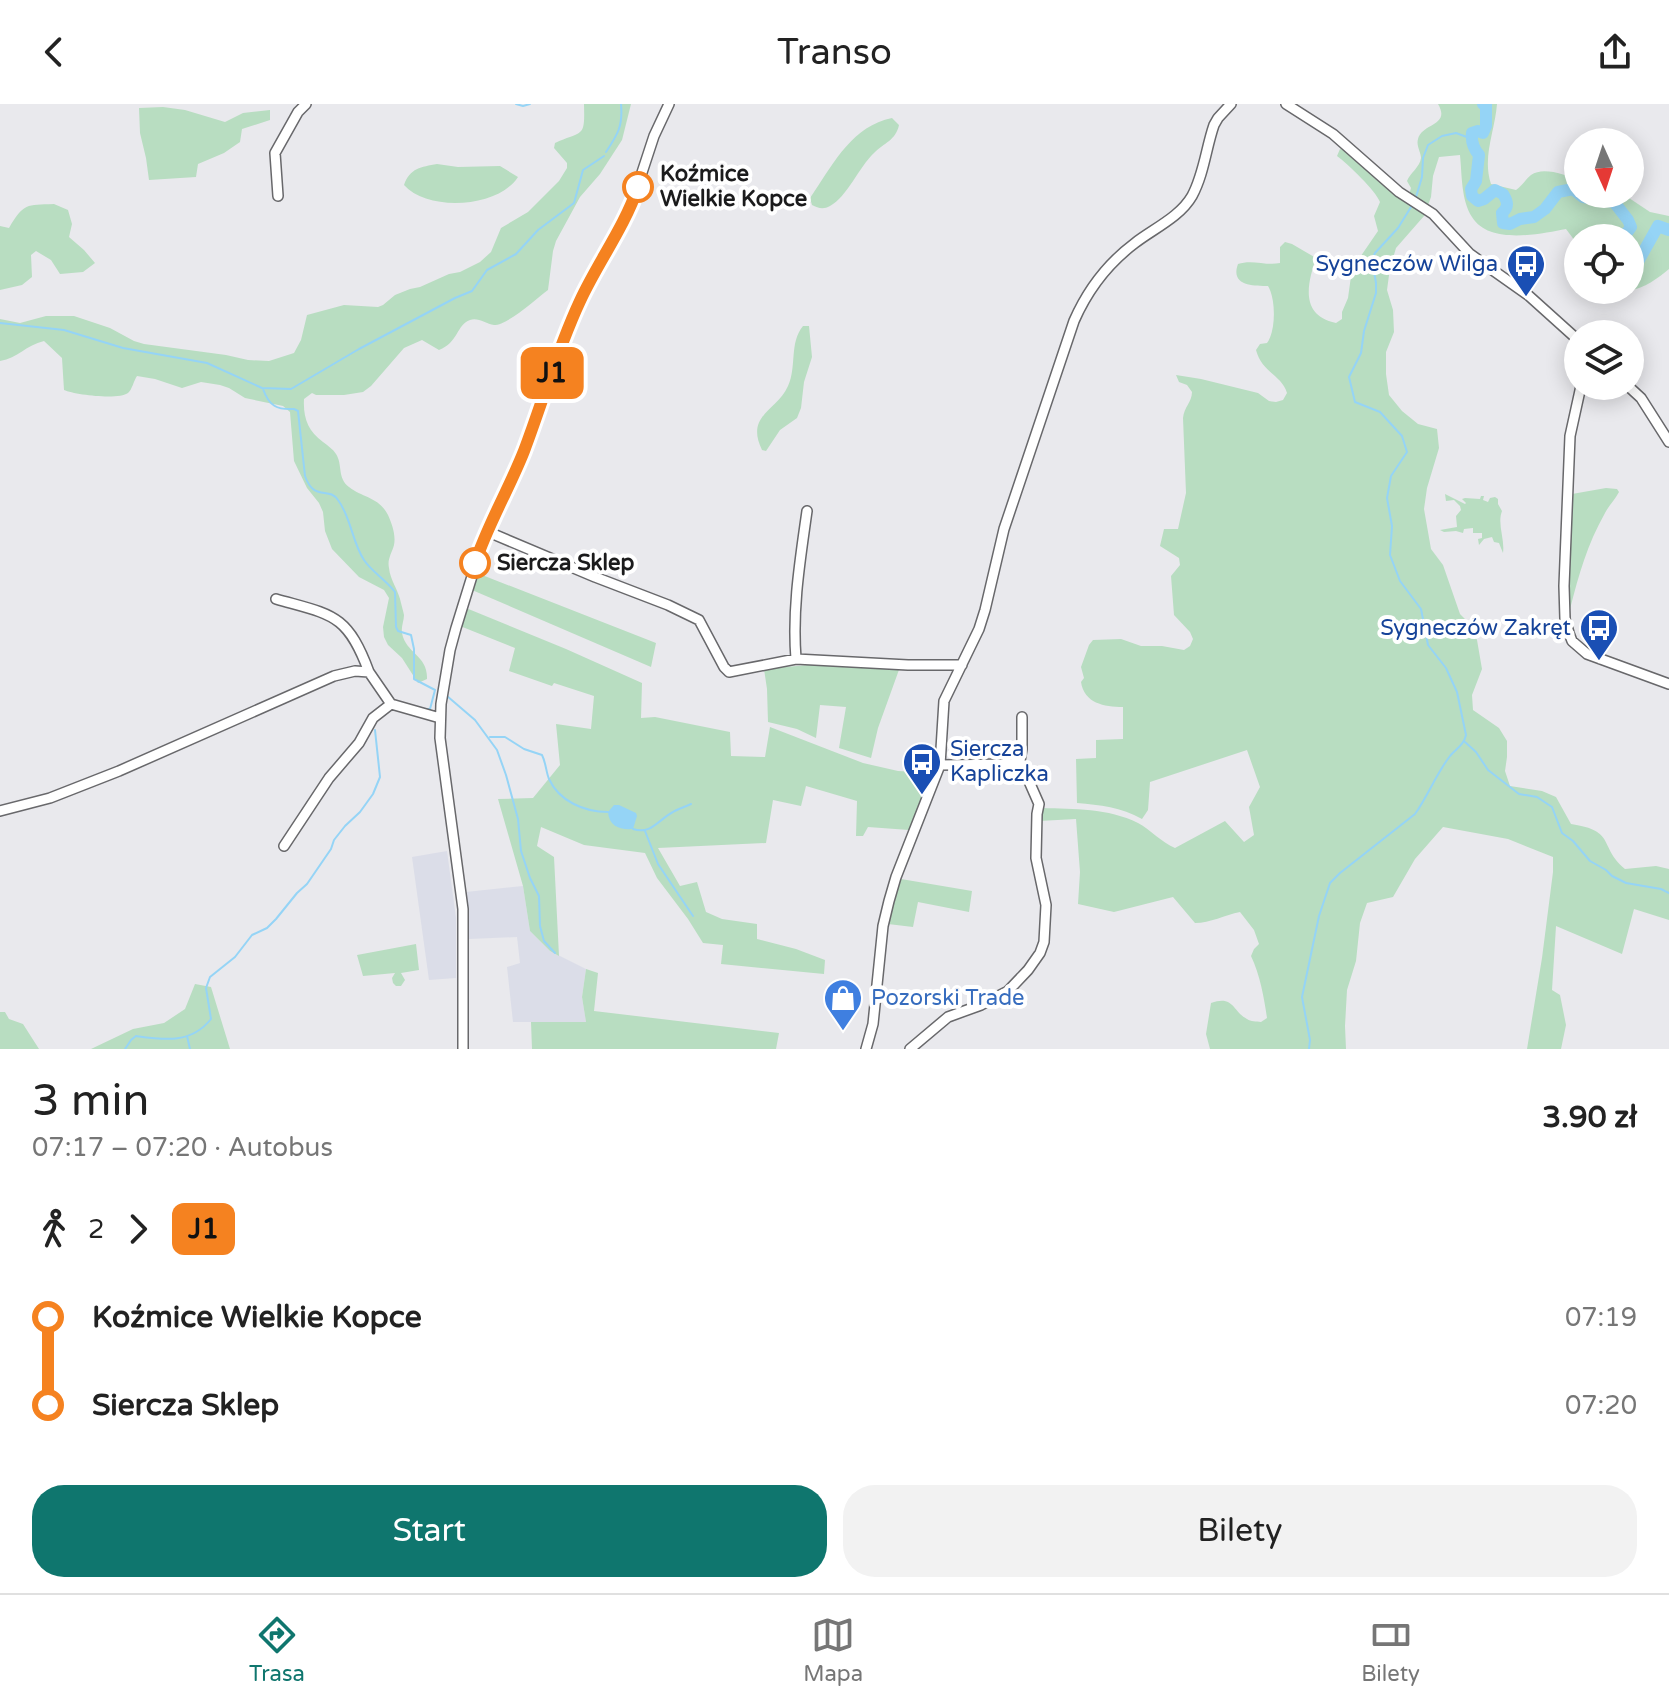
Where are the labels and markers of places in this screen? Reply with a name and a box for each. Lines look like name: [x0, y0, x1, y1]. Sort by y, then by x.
place label: Koźmice Wielkie Kopce: [660, 161, 807, 212]
marker: Koźmice Wielkie Kopce: [623, 172, 653, 202]
bus stop icon: Sygneczów Wilga: [1505, 243, 1547, 298]
place label: Sygneczów Wilga: [1315, 251, 1498, 277]
marker: Siercza Sklep: [460, 548, 490, 578]
place label: Siercza Sklep: [497, 550, 634, 576]
bus stop icon: Sygneczów Zakręt: [1578, 607, 1620, 662]
place label: Sygneczów Zakręt: [1380, 615, 1571, 641]
place label: Siercza Kapliczka: [950, 736, 1049, 787]
bus stop icon: Siercza Kapliczka: [901, 741, 943, 796]
shop icon: Pozorski Trade: [822, 977, 864, 1032]
place label: Pozorski Trade: [871, 985, 1025, 1011]

